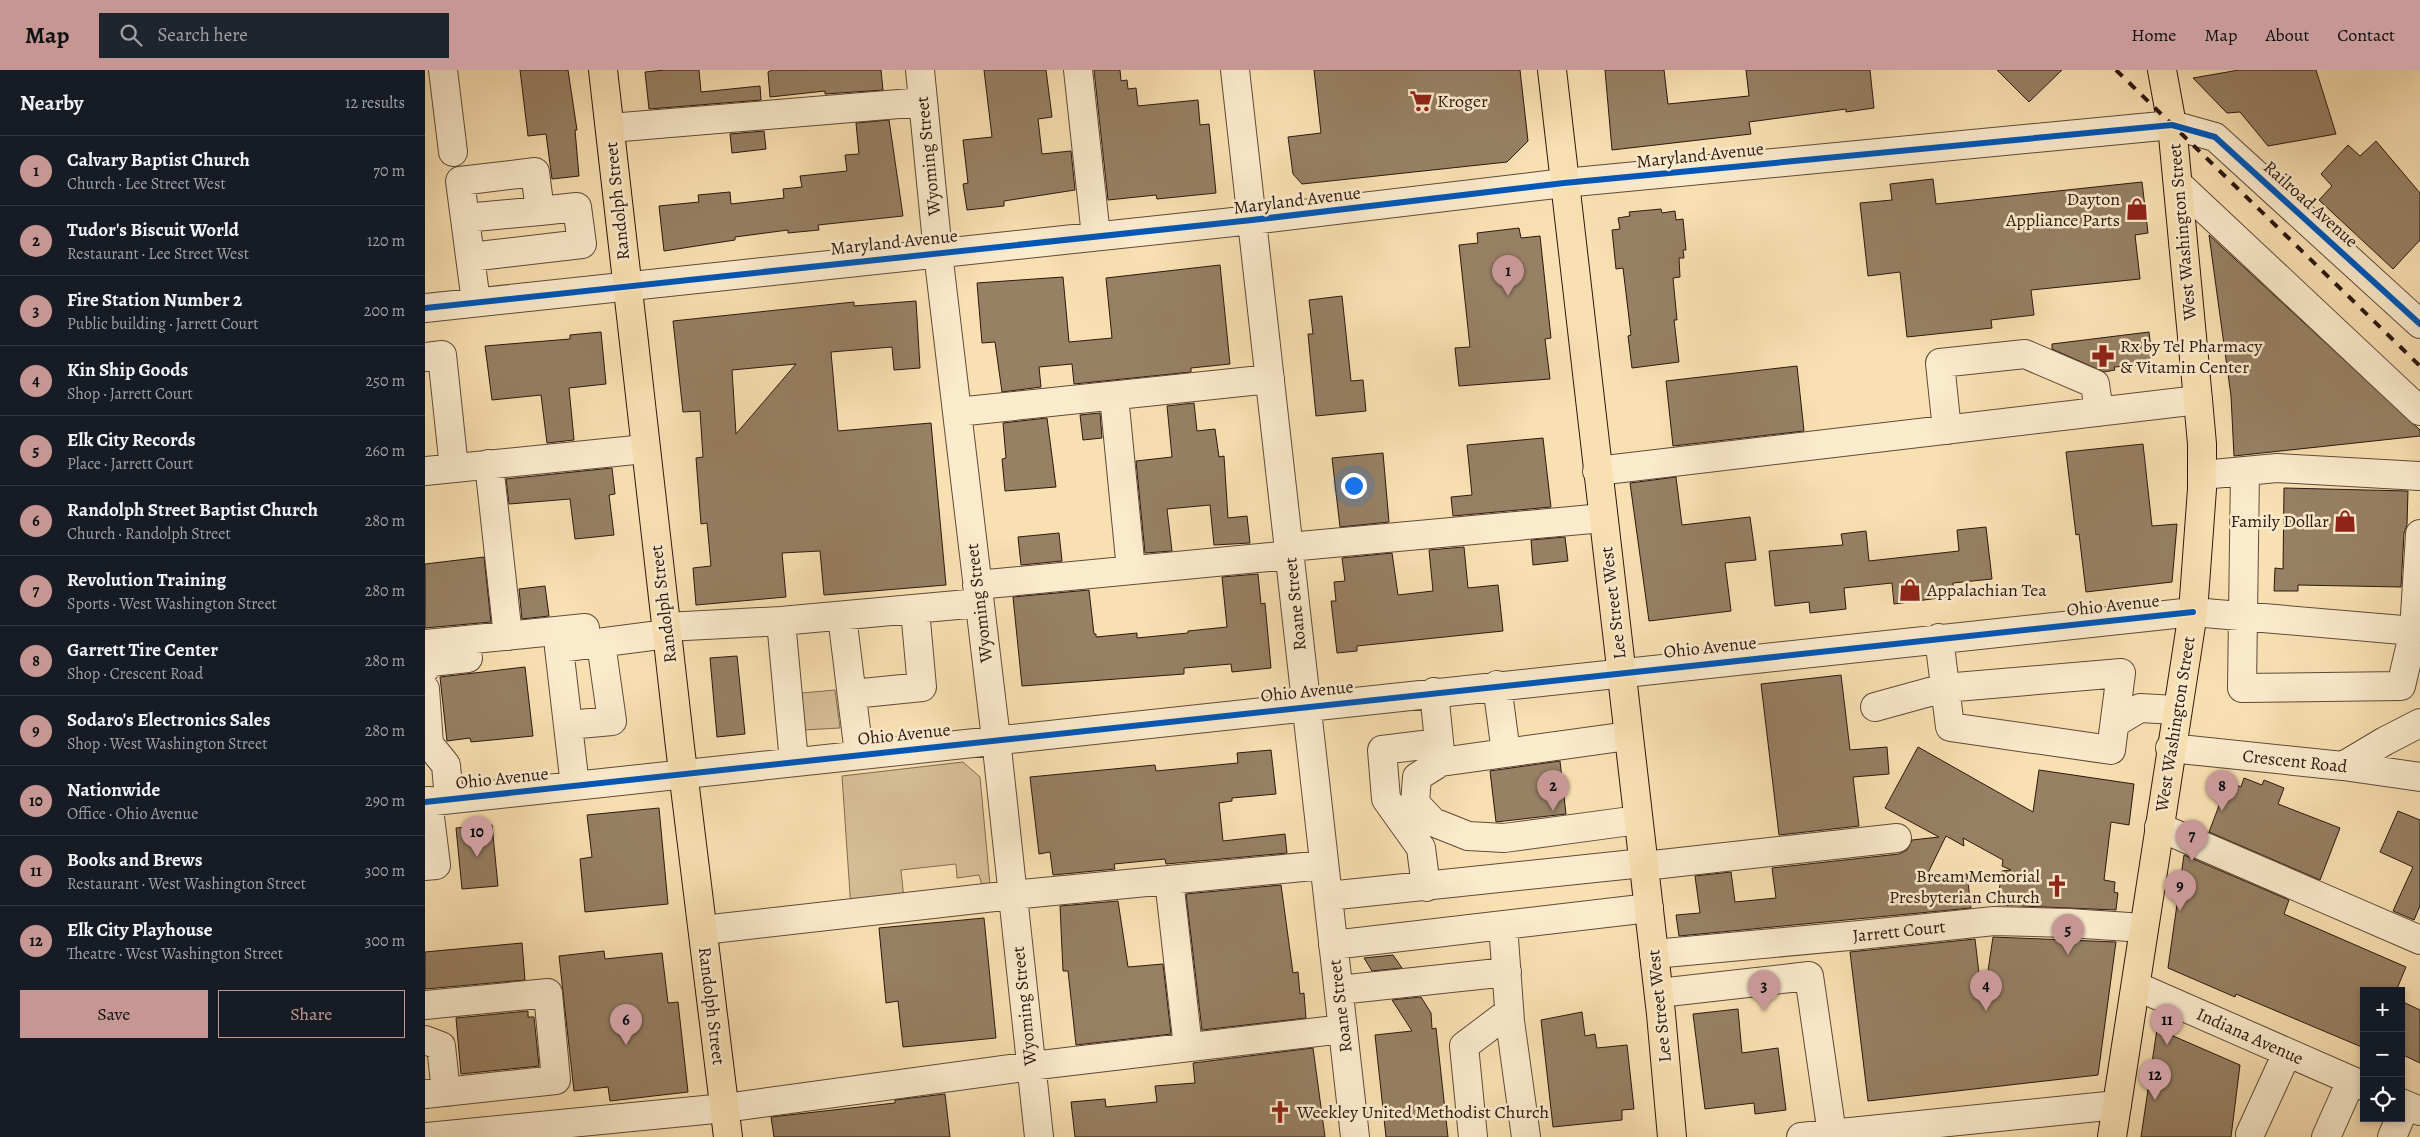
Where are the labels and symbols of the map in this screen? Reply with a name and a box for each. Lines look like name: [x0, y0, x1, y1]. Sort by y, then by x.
supermarket icon: Kroger: [1408, 88, 1434, 114]
place label: Kroger: [1437, 89, 1488, 113]
street label: Wyoming Street: [910, 95, 946, 218]
street label: Maryland Avenue: [1635, 136, 1765, 174]
street label: Randolph Street: [599, 141, 635, 261]
street label: West Washington Street: [2162, 143, 2202, 322]
street label: Railroad Avenue: [2259, 155, 2363, 253]
street label: Maryland Avenue: [1232, 180, 1362, 220]
place label: Dayton Appliance Parts: [2005, 187, 2120, 232]
shop icon: Dayton Appliance Parts: [2124, 196, 2150, 222]
street label: Maryland Avenue: [829, 223, 959, 261]
pin: 1: [1492, 255, 1524, 296]
place label: Rx by Tel Pharmacy & Vitamin Center: [2120, 334, 2263, 379]
pharmacy icon: Rx by Tel Pharmacy & Vitamin Center: [2090, 343, 2116, 369]
your location: [1341, 473, 1367, 499]
shop icon: Family Dollar: [2332, 508, 2358, 534]
place label: Family Dollar: [2230, 509, 2329, 533]
street label: Wyoming Street: [960, 542, 998, 665]
street label: Randolph Street: [644, 543, 682, 664]
street label: Lee Street West: [1594, 545, 1632, 661]
street label: Roane Street: [1278, 556, 1312, 652]
shop icon: Appalachian Tea: [1897, 577, 1923, 603]
place label: Appalachian Tea: [1926, 578, 2047, 602]
street label: Ohio Avenue: [2065, 588, 2161, 622]
street label: Ohio Avenue: [1662, 630, 1758, 664]
street label: West Washington Street: [2149, 634, 2201, 814]
street label: Ohio Avenue: [1259, 674, 1355, 708]
street label: Ohio Avenue: [856, 717, 952, 751]
street label: Crescent Road: [2241, 744, 2349, 778]
street label: Ohio Avenue: [454, 761, 550, 795]
pin: 2: [1537, 770, 1569, 811]
pin: 8: [2206, 770, 2238, 811]
pin: 10: [461, 816, 493, 857]
pin: 7: [2176, 820, 2208, 861]
place label: Bream Memorial Presbyterian Church: [1889, 864, 2041, 909]
pin: 9: [2164, 870, 2196, 911]
church icon: Bream Memorial Presbyterian Church: [2044, 873, 2070, 899]
street label: Jarrett Court: [1851, 914, 1947, 948]
pin: 5: [2052, 914, 2084, 955]
street label: Wyoming Street: [1006, 945, 1042, 1068]
street label: Randolph Street: [693, 946, 731, 1067]
street label: Lee Street West: [1641, 948, 1677, 1064]
street label: Roane Street: [1322, 958, 1358, 1054]
pin: 3: [1748, 970, 1780, 1011]
pin: 4: [1970, 970, 2002, 1011]
street label: Indiana Avenue: [2193, 1002, 2307, 1070]
pin: 6: [610, 1004, 642, 1045]
pin: 11: [2151, 1004, 2183, 1045]
pin: 12: [2139, 1059, 2171, 1100]
church icon: Weekley United Methodist Church: [1267, 1099, 1293, 1125]
place label: Weekley United Methodist Church: [1296, 1100, 1550, 1124]

